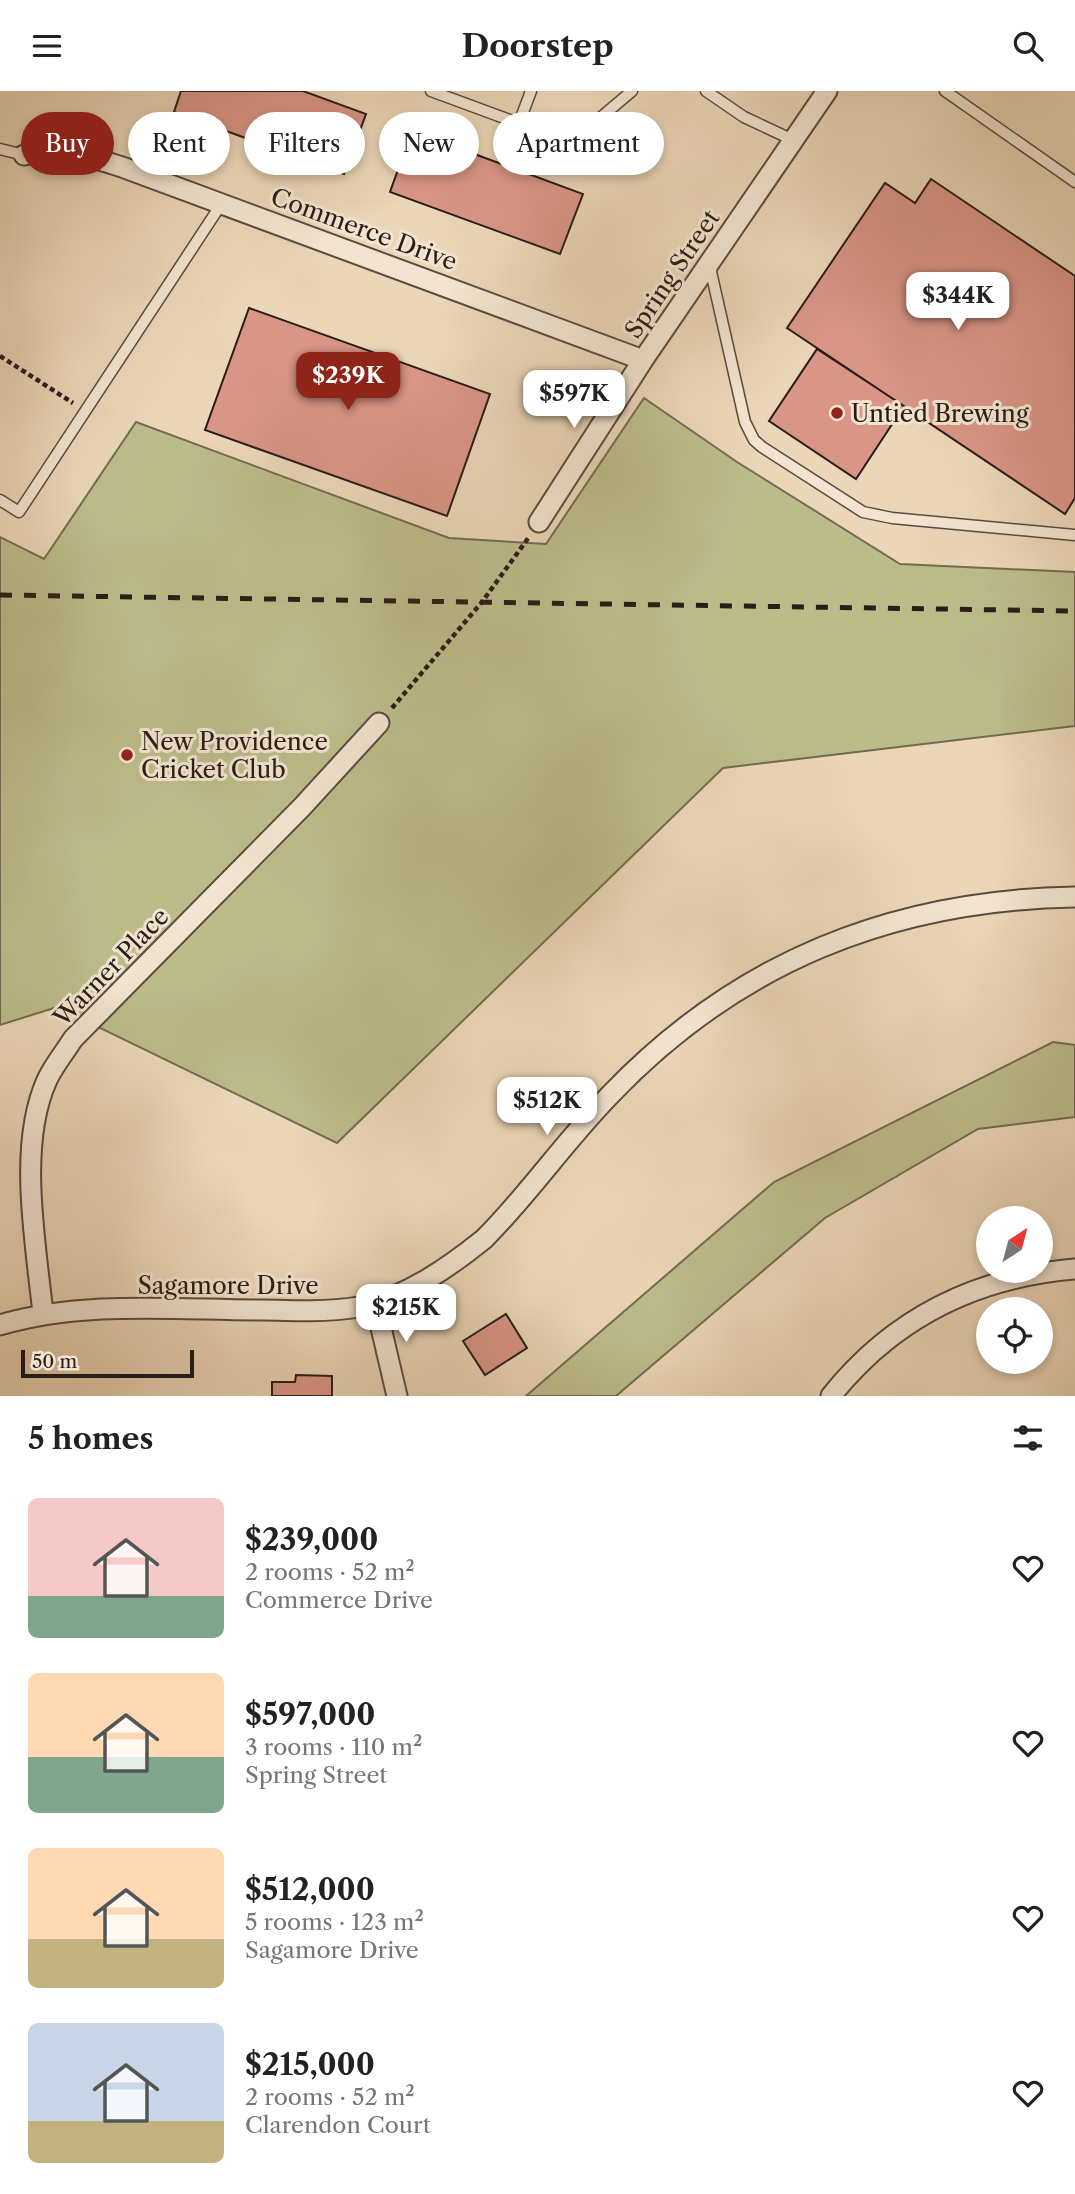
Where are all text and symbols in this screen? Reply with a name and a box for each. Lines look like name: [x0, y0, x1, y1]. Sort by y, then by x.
text: Doorstep: [461, 26, 614, 65]
icon: menu: [28, 27, 66, 65]
icon: search: [1009, 27, 1047, 65]
chip: Buy: [21, 112, 114, 175]
chip: Rent: [128, 112, 230, 175]
chip: Filters: [244, 112, 365, 175]
chip: New: [379, 112, 479, 175]
chip: Apartment: [493, 112, 664, 175]
street label: Commerce Drive: [267, 182, 461, 276]
street label: Spring Street: [618, 204, 726, 344]
pin: $344K: [909, 273, 1007, 332]
text: $344K: [922, 281, 994, 309]
pin: $239K: [299, 353, 397, 412]
text: $239K: [312, 361, 384, 389]
pin: $597K: [525, 371, 623, 430]
text: $597K: [539, 379, 609, 407]
place label: Untied Brewing: [851, 399, 1029, 428]
marker: Untied Brewing: [829, 405, 845, 421]
place label: New Providence Cricket Club: [141, 727, 328, 784]
marker: New Providence Cricket Club: [119, 747, 135, 763]
street label: Warner Place: [47, 902, 175, 1033]
pin: $512K: [498, 1077, 596, 1137]
text: $512K: [513, 1086, 581, 1114]
north arrow: [976, 1206, 1054, 1283]
map controls: [976, 1206, 1053, 1374]
street label: Sagamore Drive: [137, 1271, 319, 1300]
pin: $215K: [357, 1285, 455, 1344]
text: $215K: [372, 1293, 440, 1321]
button: locate: [976, 1297, 1053, 1374]
scale bar: [21, 1347, 194, 1379]
text: 50 m: [32, 1350, 77, 1373]
icon: filters: [1009, 1419, 1047, 1457]
text: 5 homes: [28, 1420, 153, 1457]
text: $239,000: [245, 1521, 378, 1558]
icon: home: [84, 1526, 168, 1610]
icon: heart: [1009, 1549, 1047, 1587]
text: 2 rooms · 52 m²: [245, 1558, 415, 1586]
text: Commerce Drive: [245, 1586, 433, 1614]
text: $597,000: [245, 1696, 375, 1733]
icon: home: [84, 1701, 168, 1785]
icon: heart: [1009, 1724, 1047, 1762]
text: 3 rooms · 110 m²: [245, 1733, 422, 1761]
text: Spring Street: [245, 1761, 387, 1789]
text: $512,000: [245, 1871, 375, 1908]
icon: home: [84, 1876, 168, 1960]
icon: heart: [1009, 1899, 1047, 1937]
text: 5 rooms · 123 m²: [245, 1908, 424, 1936]
text: Sagamore Drive: [245, 1936, 419, 1964]
text: $215,000: [245, 2046, 375, 2083]
icon: home: [84, 2051, 168, 2135]
icon: heart: [1009, 2074, 1047, 2112]
text: 2 rooms · 52 m²: [245, 2083, 415, 2111]
text: Clarendon Court: [245, 2111, 431, 2139]

